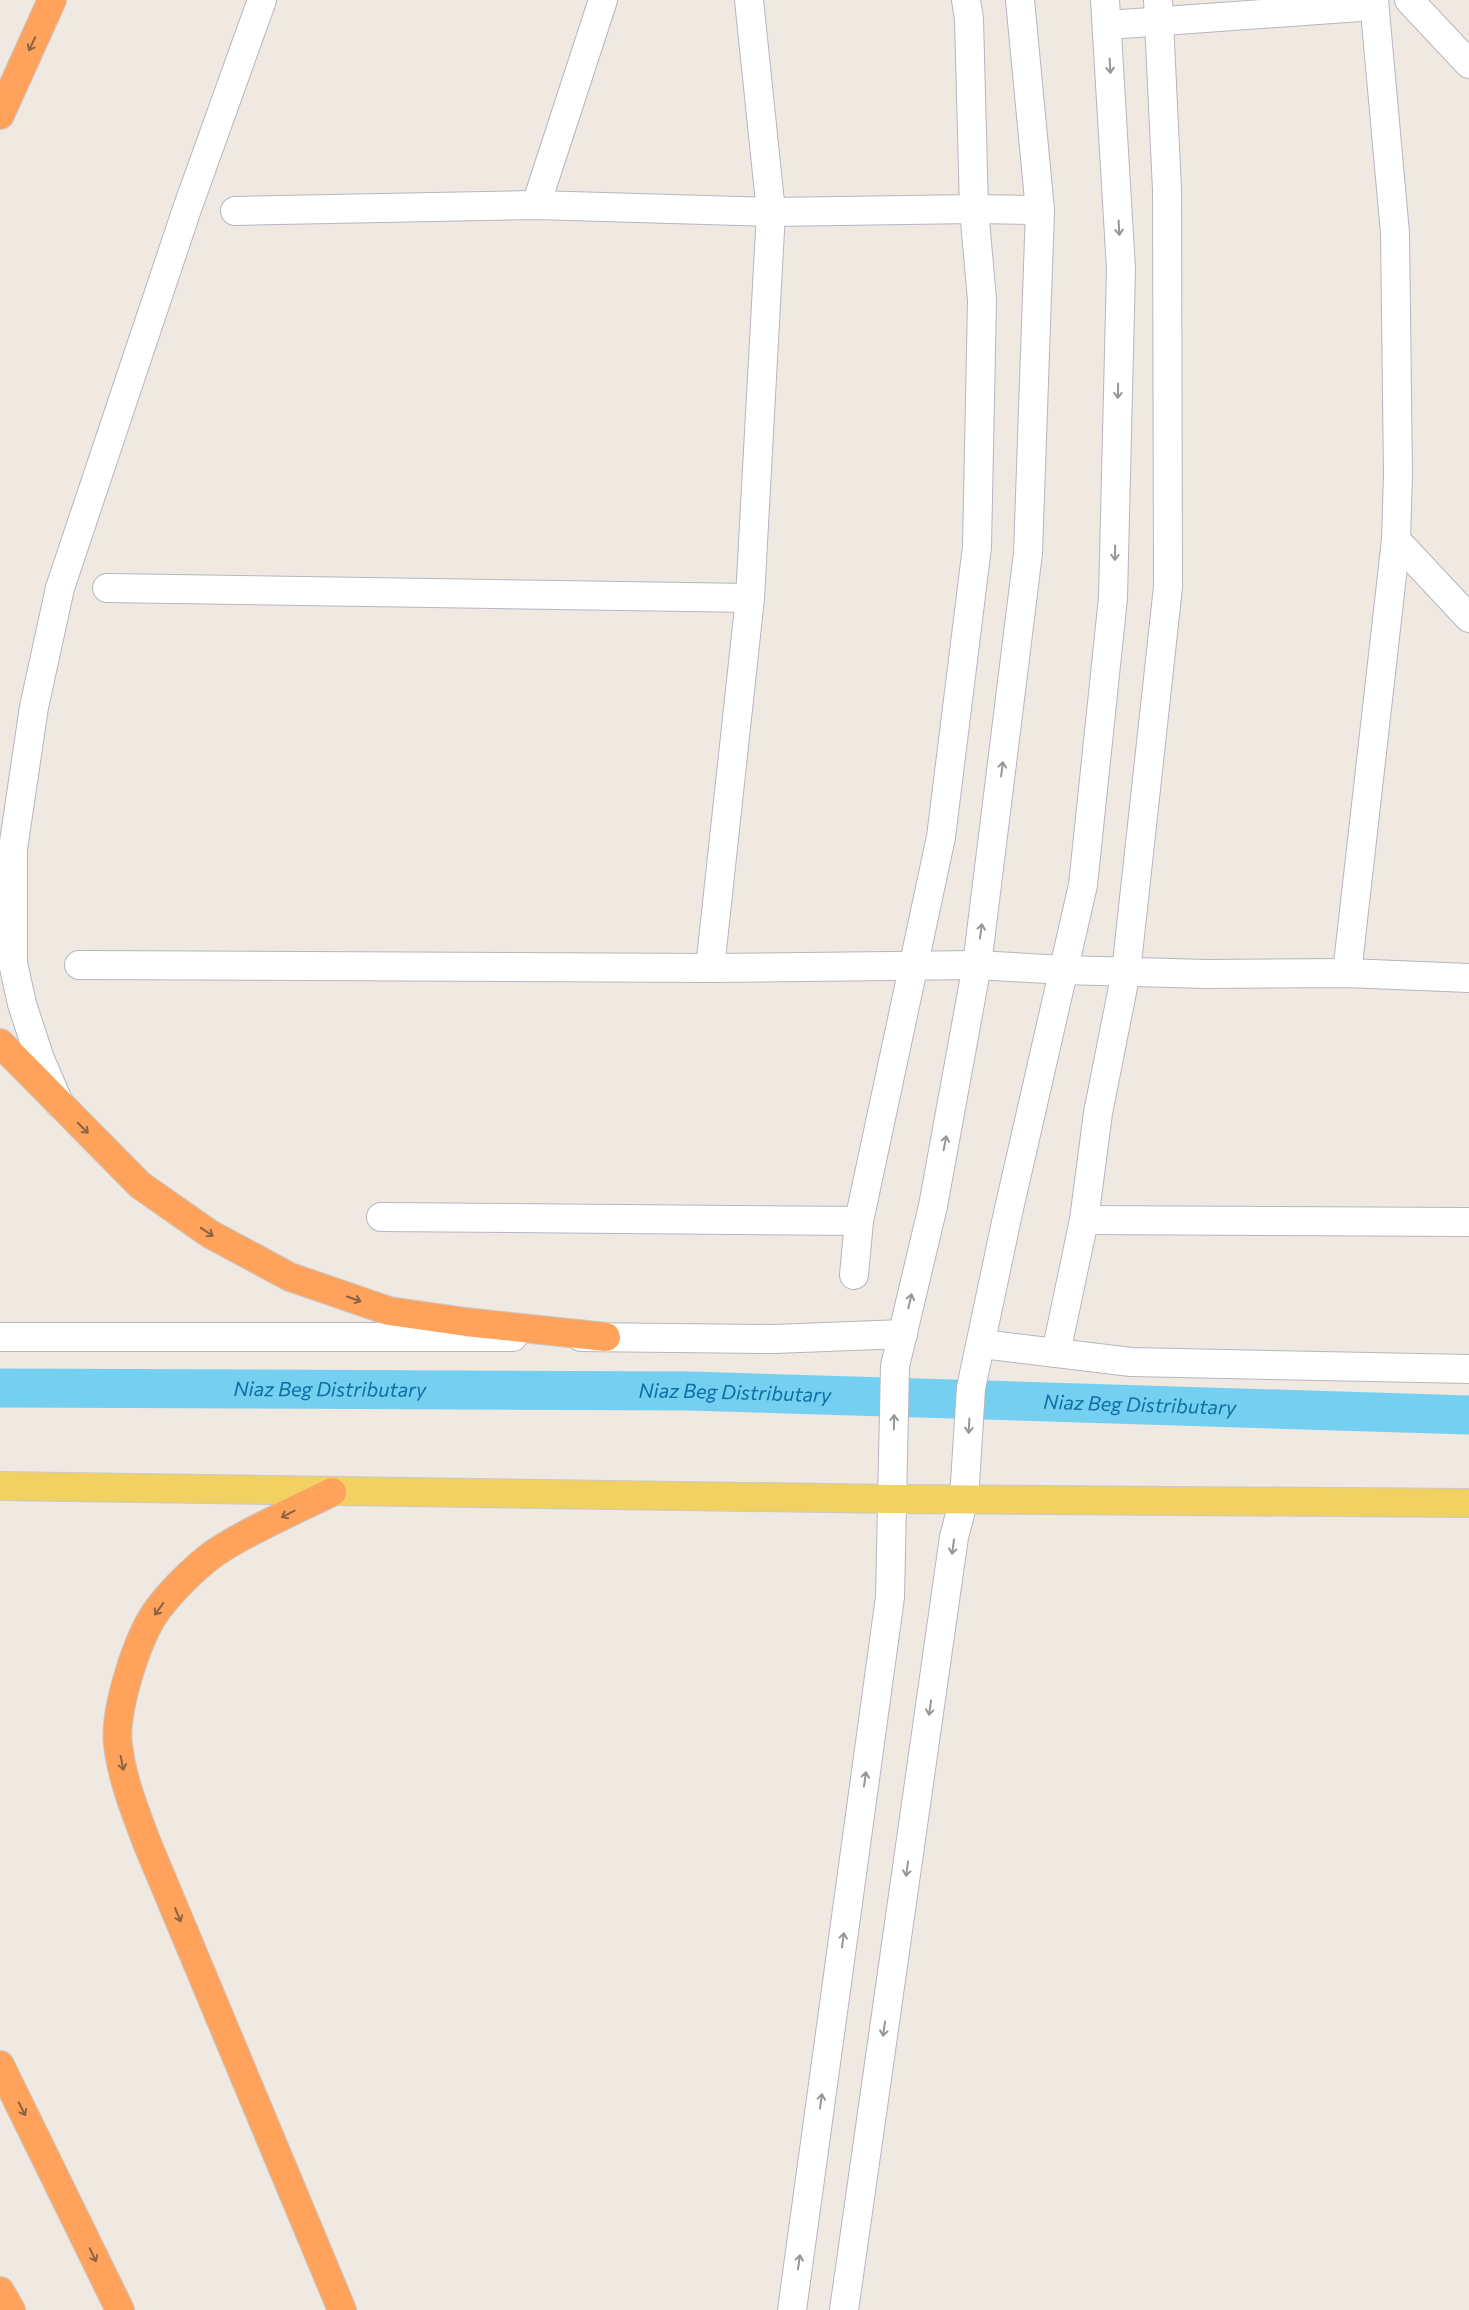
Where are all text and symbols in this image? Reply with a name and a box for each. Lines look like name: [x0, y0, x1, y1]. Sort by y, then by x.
one-way arrow: [27, 36, 37, 51]
one-way arrow: [1106, 58, 1115, 74]
one-way arrow: [1115, 220, 1124, 236]
one-way arrow: [1114, 382, 1123, 398]
one-way arrow: [1110, 545, 1119, 561]
one-way arrow: [997, 762, 1007, 778]
one-way arrow: [977, 923, 987, 939]
one-way arrow: [77, 1122, 89, 1134]
one-way arrow: [941, 1135, 950, 1151]
one-way arrow: [200, 1226, 214, 1237]
one-way arrow: [906, 1294, 915, 1310]
one-way arrow: [346, 1295, 362, 1304]
water label: Niaz Beg Distributary: [233, 1376, 427, 1401]
water label: Niaz Beg Distributary: [638, 1378, 832, 1406]
water label: Niaz Beg Distributary: [1043, 1389, 1237, 1419]
one-way arrow: [889, 1415, 899, 1431]
one-way arrow: [965, 1418, 974, 1434]
one-way arrow: [281, 1510, 296, 1519]
one-way arrow: [948, 1538, 958, 1554]
one-way arrow: [154, 1602, 164, 1616]
one-way arrow: [925, 1699, 935, 1715]
one-way arrow: [117, 1754, 127, 1770]
one-way arrow: [860, 1771, 870, 1787]
one-way arrow: [902, 1860, 912, 1876]
one-way arrow: [173, 1907, 183, 1922]
one-way arrow: [838, 1932, 848, 1948]
one-way arrow: [879, 2021, 889, 2037]
one-way arrow: [816, 2093, 826, 2109]
one-way arrow: [18, 2101, 27, 2116]
one-way arrow: [89, 2247, 98, 2262]
one-way arrow: [794, 2254, 804, 2270]

